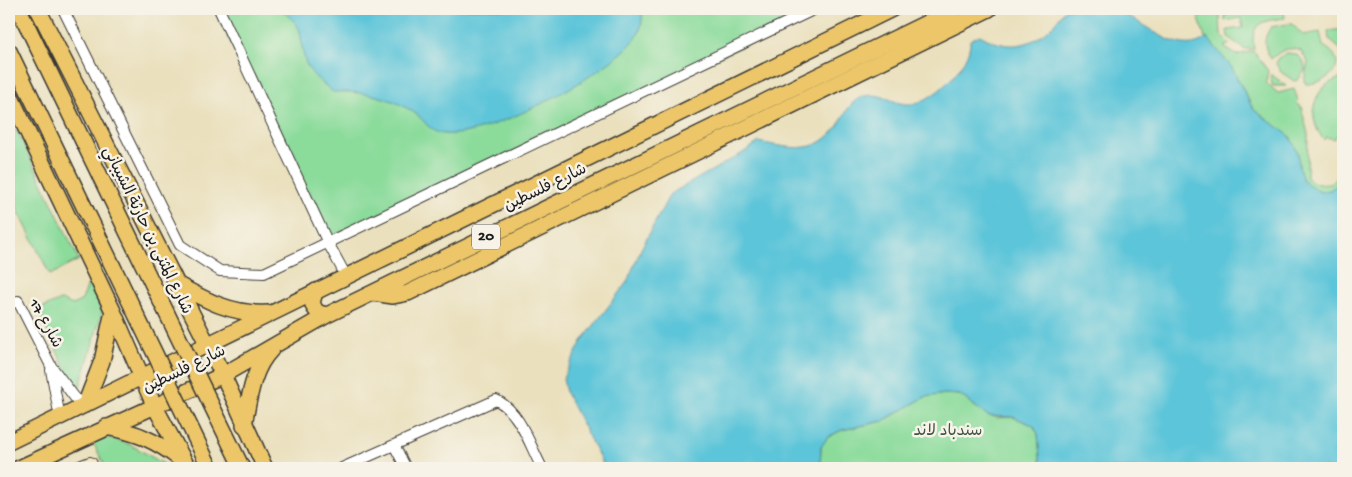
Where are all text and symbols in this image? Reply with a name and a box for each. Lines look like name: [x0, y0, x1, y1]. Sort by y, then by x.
street label: شارع المثنى بن حارثة الشيباني: [95, 144, 196, 319]
street label: شارع فلسطين: [501, 161, 591, 217]
road number: 20: [472, 224, 500, 250]
street label: شارع 17: [22, 295, 65, 352]
street label: شارع فلسطين: [140, 343, 230, 399]
park label: سندباد لاند: [914, 423, 982, 442]

